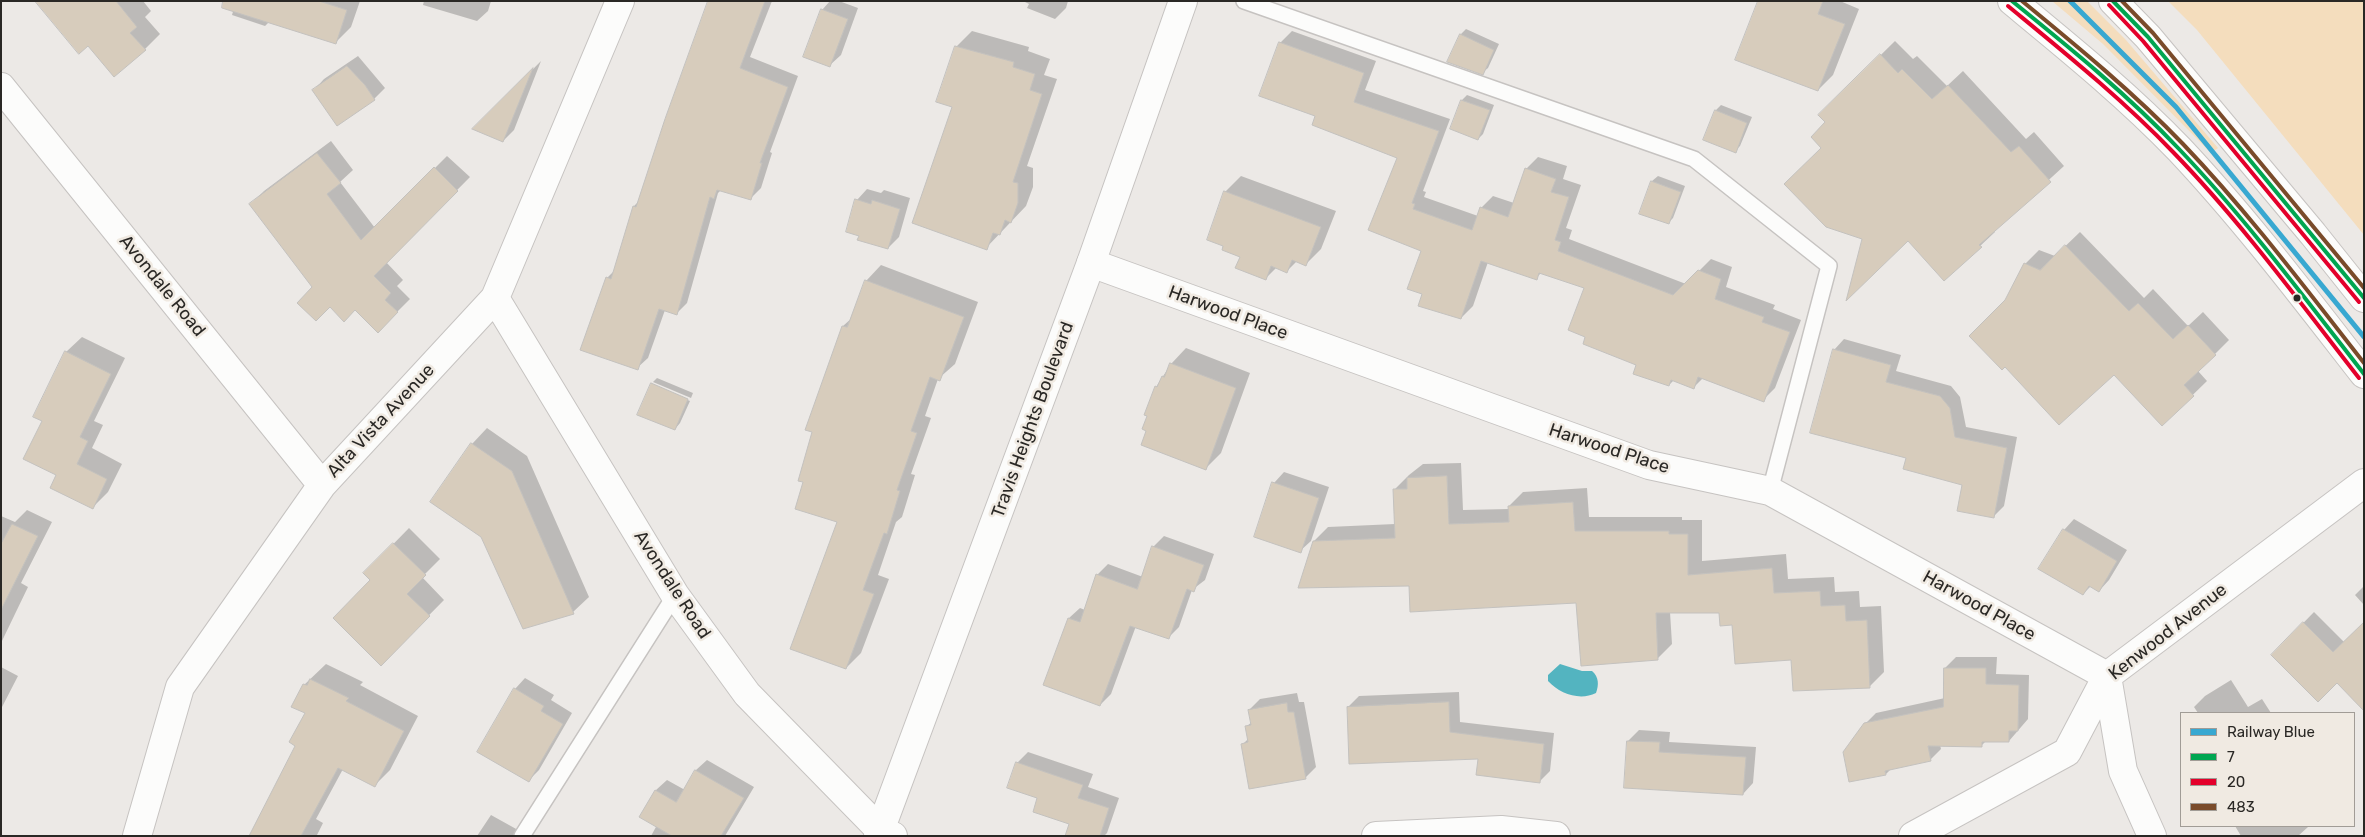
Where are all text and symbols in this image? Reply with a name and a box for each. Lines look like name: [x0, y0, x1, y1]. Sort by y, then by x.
street label: Avondale Road: [114, 231, 210, 341]
street label: Harwood Place: [1165, 281, 1291, 345]
unlabelled marker: [2292, 293, 2302, 303]
street label: Travis Heights Boulevard: [987, 319, 1079, 521]
street label: Alta Vista Avenue: [323, 360, 439, 482]
street label: Harwood Place: [1546, 419, 1672, 479]
street label: Avondale Road: [629, 527, 715, 643]
street label: Harwood Place: [1919, 566, 2039, 646]
street label: Kenwood Avenue: [2105, 579, 2231, 685]
legend: [2180, 712, 2355, 827]
text: Railway Blue: [2227, 723, 2315, 741]
text: 7: [2227, 748, 2235, 766]
text: 20: [2227, 773, 2245, 791]
text: 483: [2227, 798, 2255, 816]

